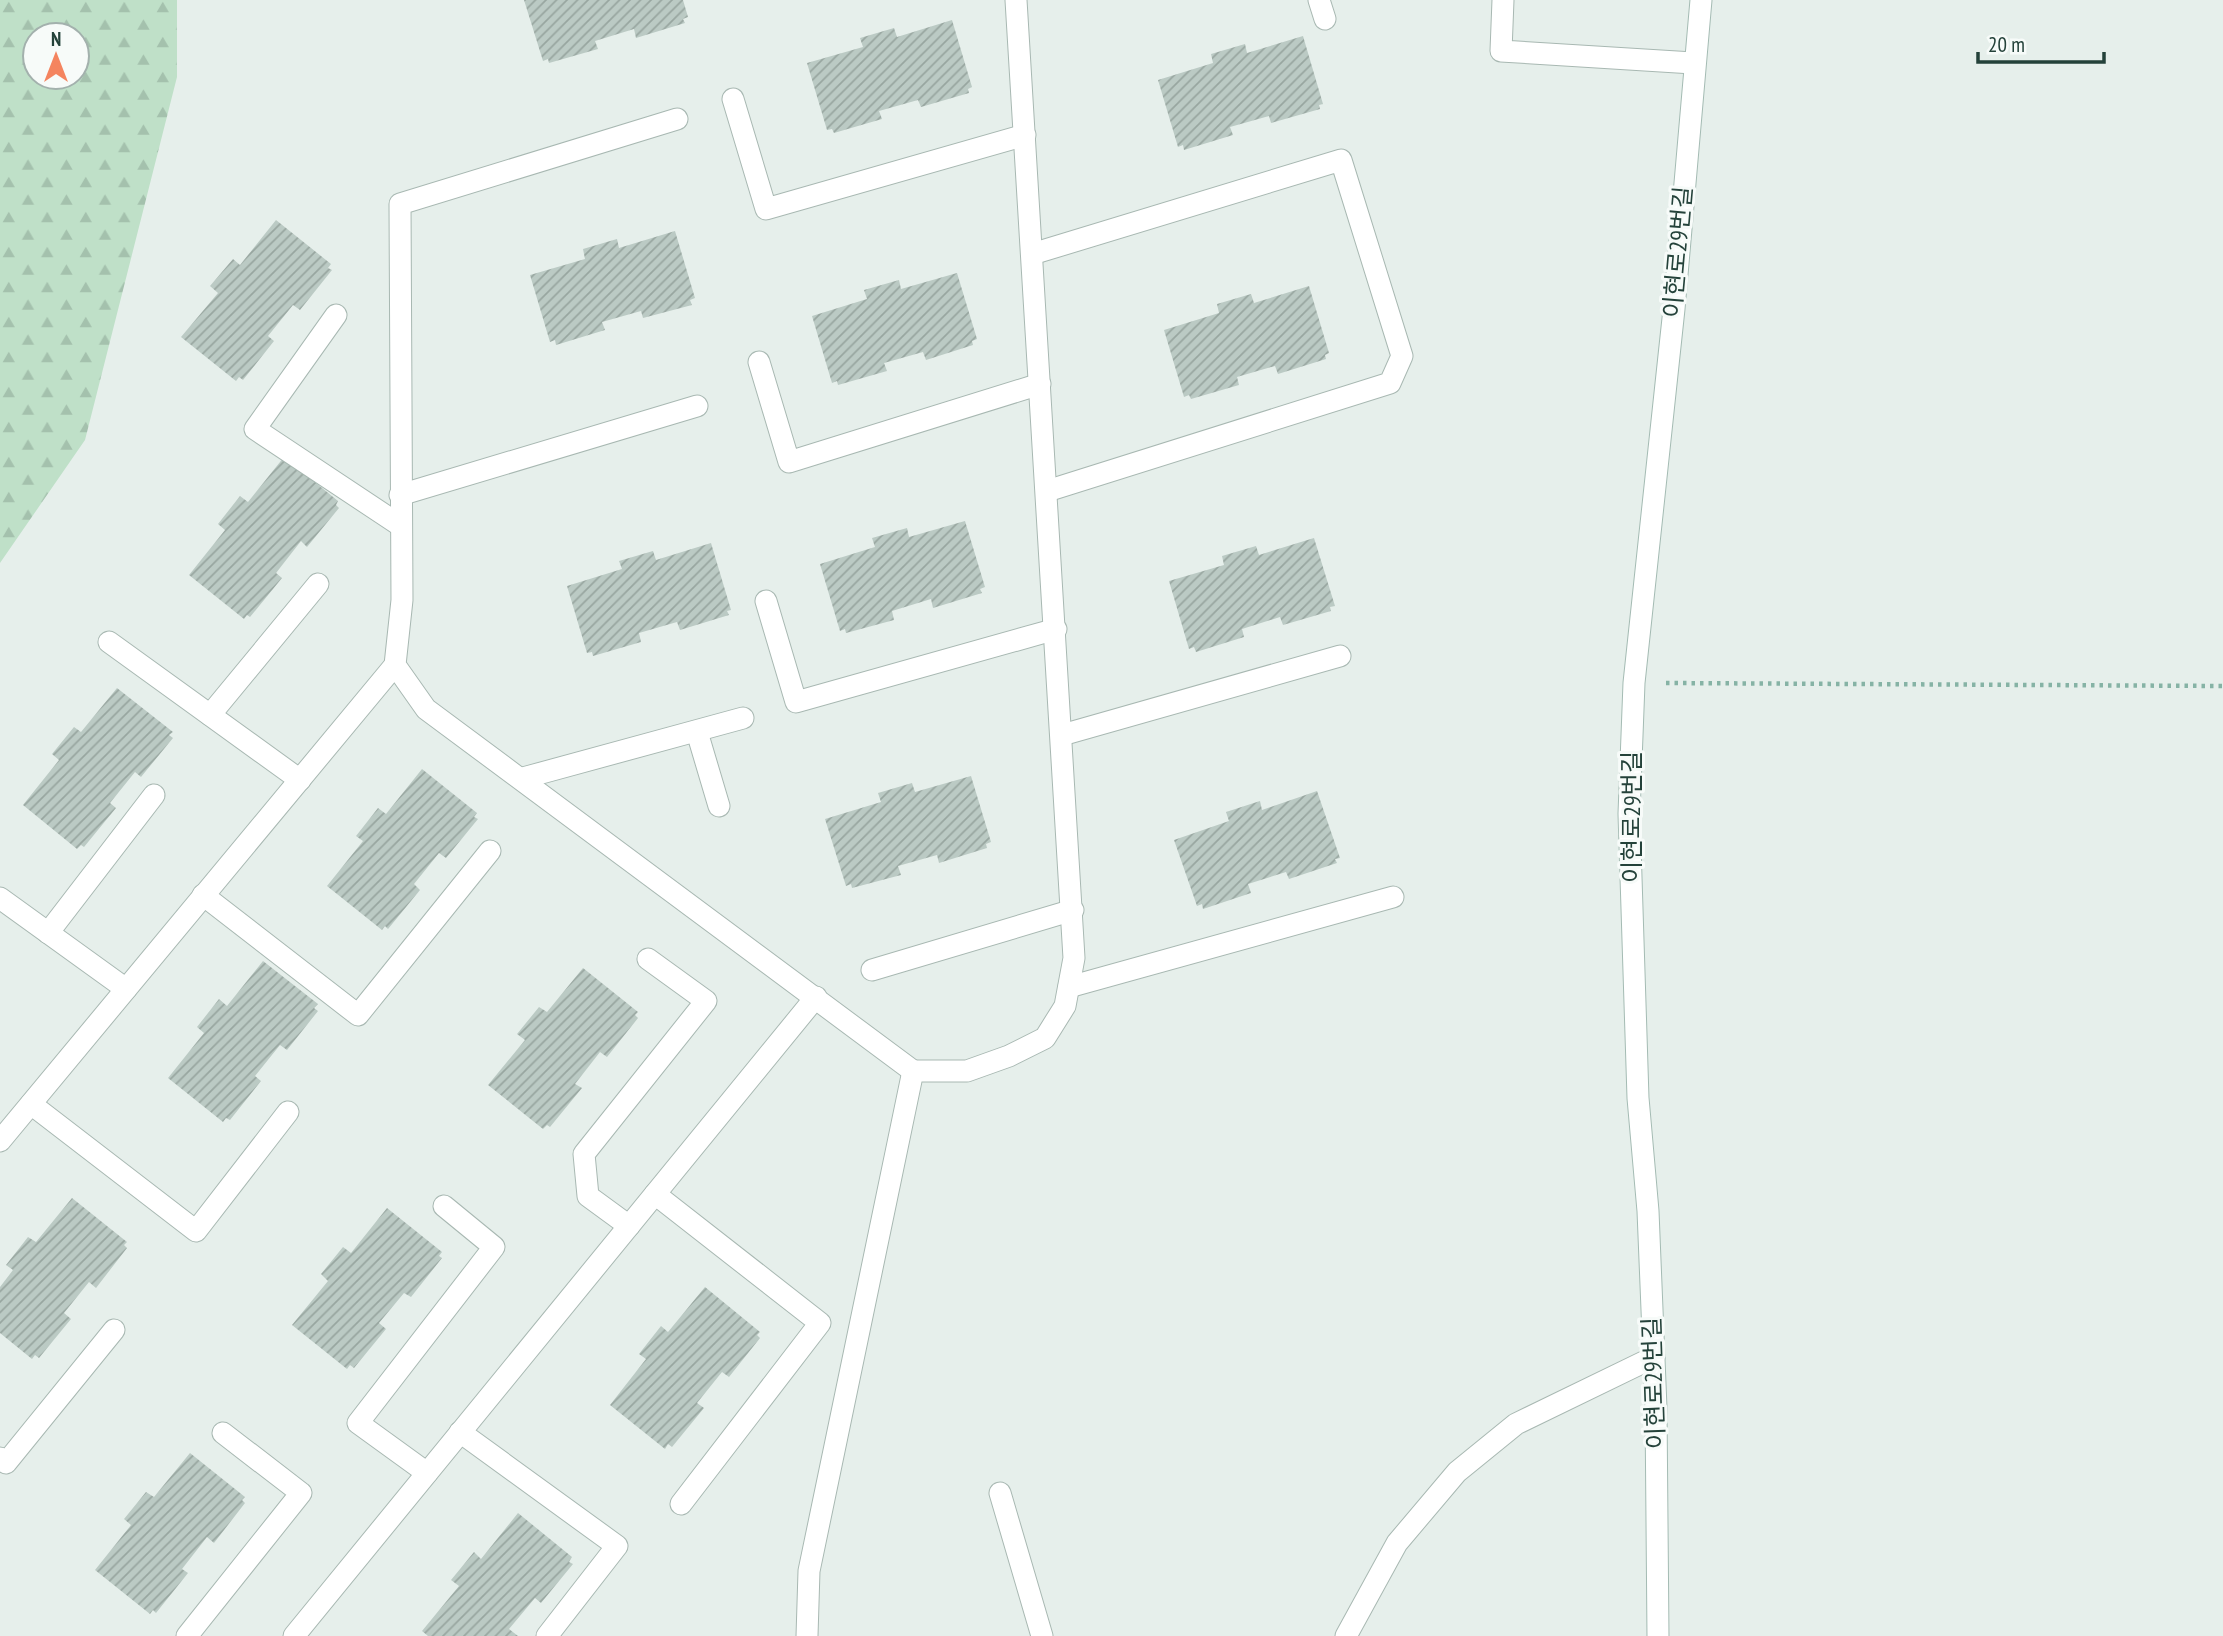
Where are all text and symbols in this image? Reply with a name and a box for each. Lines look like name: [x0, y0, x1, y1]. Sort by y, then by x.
north arrow: [21, 21, 91, 91]
scale bar: [1978, 21, 2104, 65]
text: N: [51, 27, 61, 51]
text: 20 m: [1988, 31, 2025, 58]
street label: 이현로29번길: [1656, 185, 1699, 319]
street label: 이현로29번길: [1616, 751, 1647, 883]
street label: 이현로29번길: [1636, 1317, 1671, 1450]

